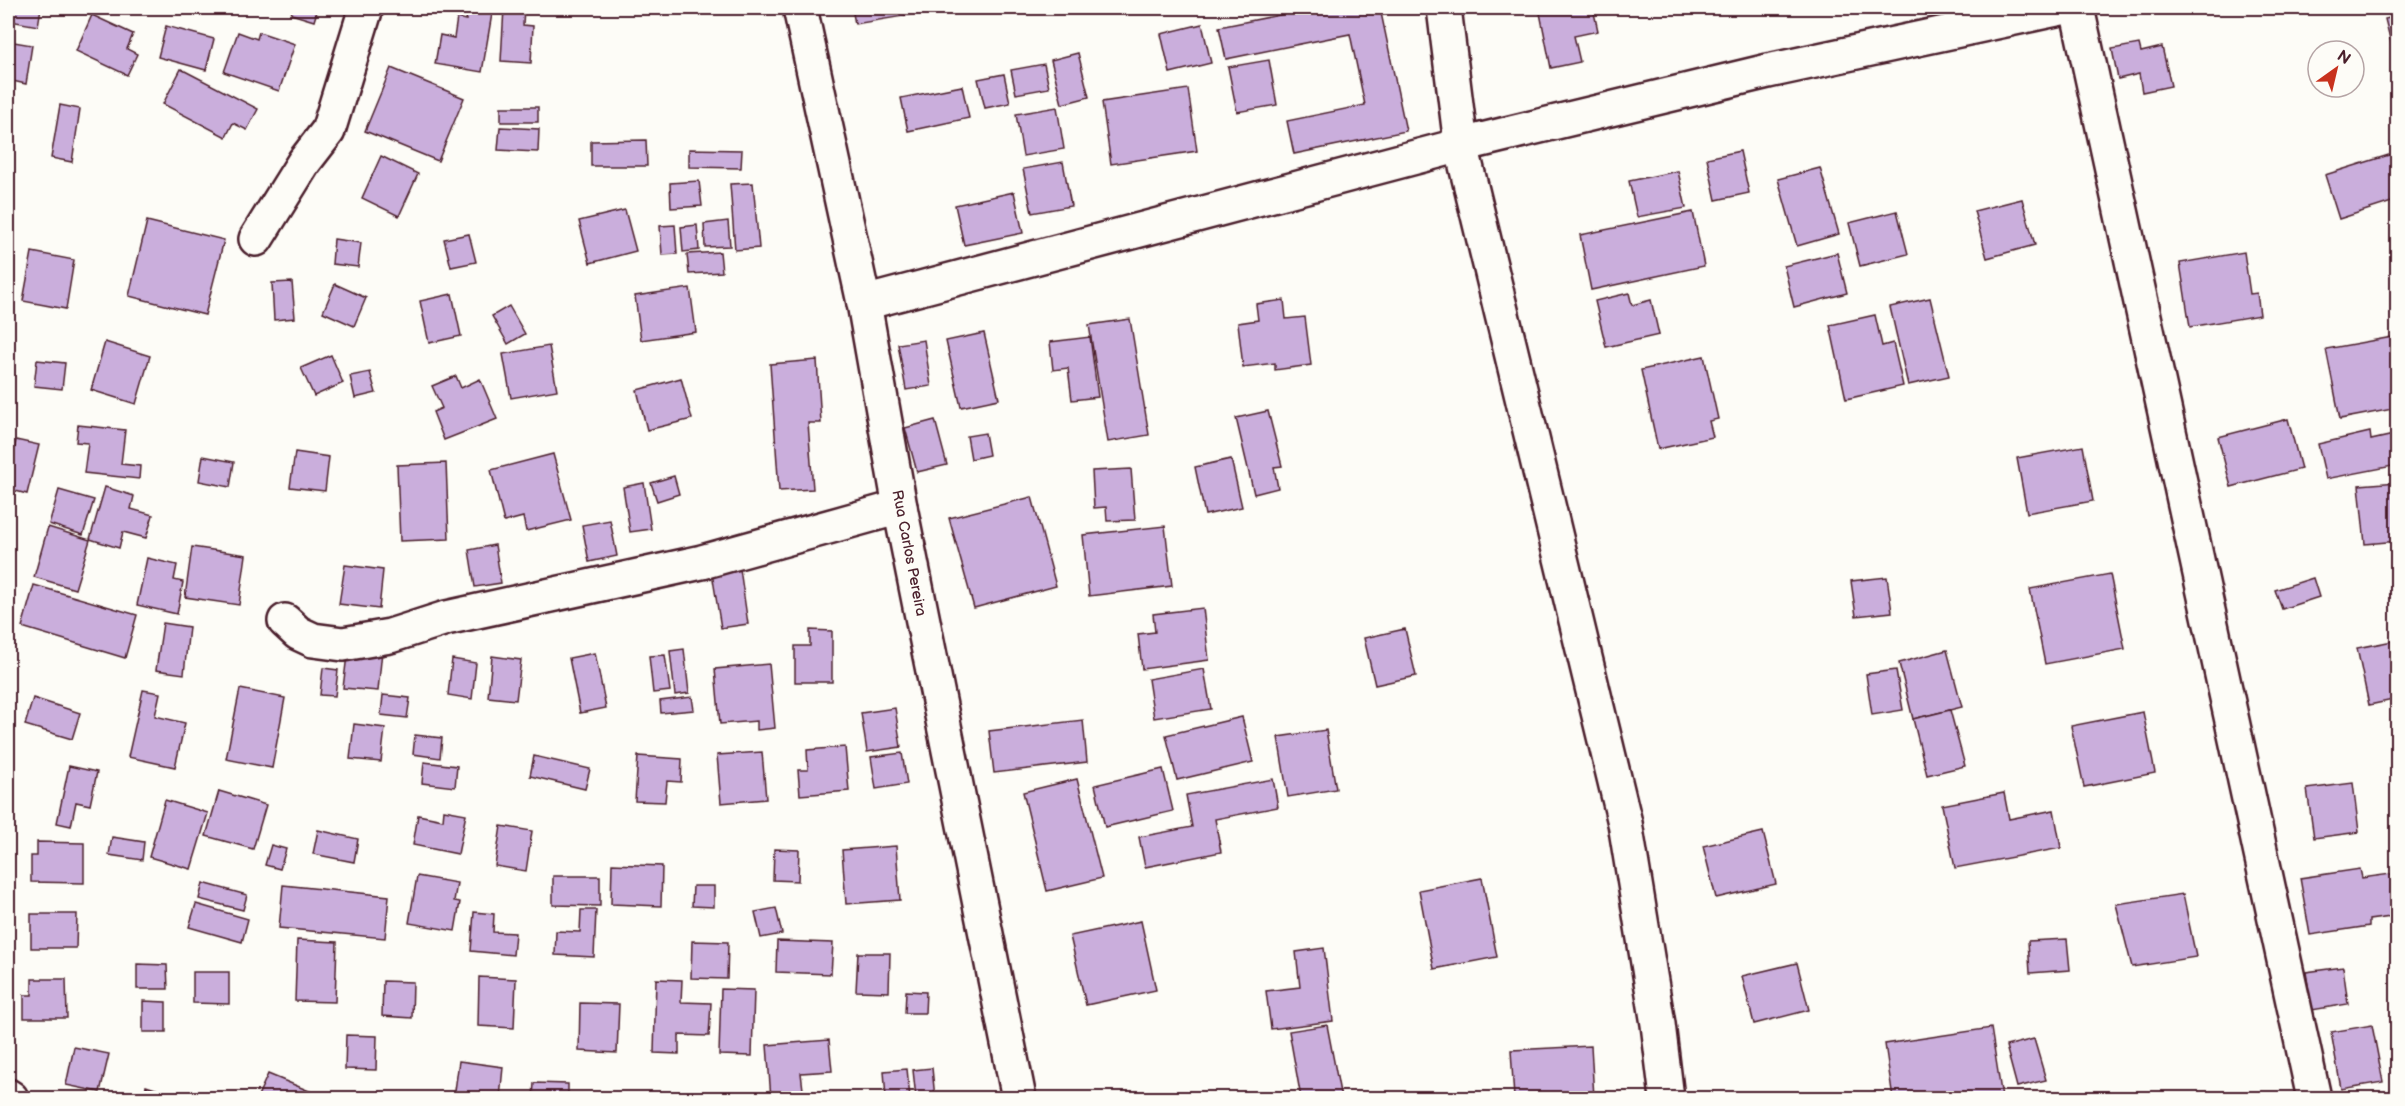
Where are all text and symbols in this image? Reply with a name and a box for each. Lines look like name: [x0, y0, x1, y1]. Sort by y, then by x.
north arrow: [2306, 39, 2366, 99]
text: N: [2333, 47, 2354, 69]
street label: Rua Carlos Pereira: [887, 488, 931, 618]

